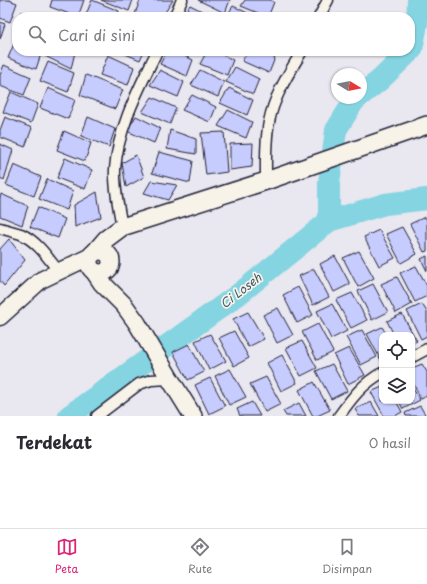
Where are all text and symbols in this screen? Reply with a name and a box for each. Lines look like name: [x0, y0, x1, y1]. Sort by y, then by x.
search box: [12, 12, 415, 56]
icon: search: [26, 23, 48, 45]
text: Cari di sini: [58, 23, 135, 46]
north arrow: [331, 68, 367, 104]
water label: Ci Loseh: [216, 268, 266, 312]
map controls: [379, 332, 415, 404]
button: locate: [379, 332, 415, 368]
button: layers: [379, 368, 415, 404]
text: Terdekat: [16, 429, 92, 455]
text: 0 hasil: [369, 433, 411, 452]
tab: Peta: [55, 536, 78, 577]
tab: Rute: [188, 536, 212, 577]
tab: Disimpan: [322, 536, 372, 577]

